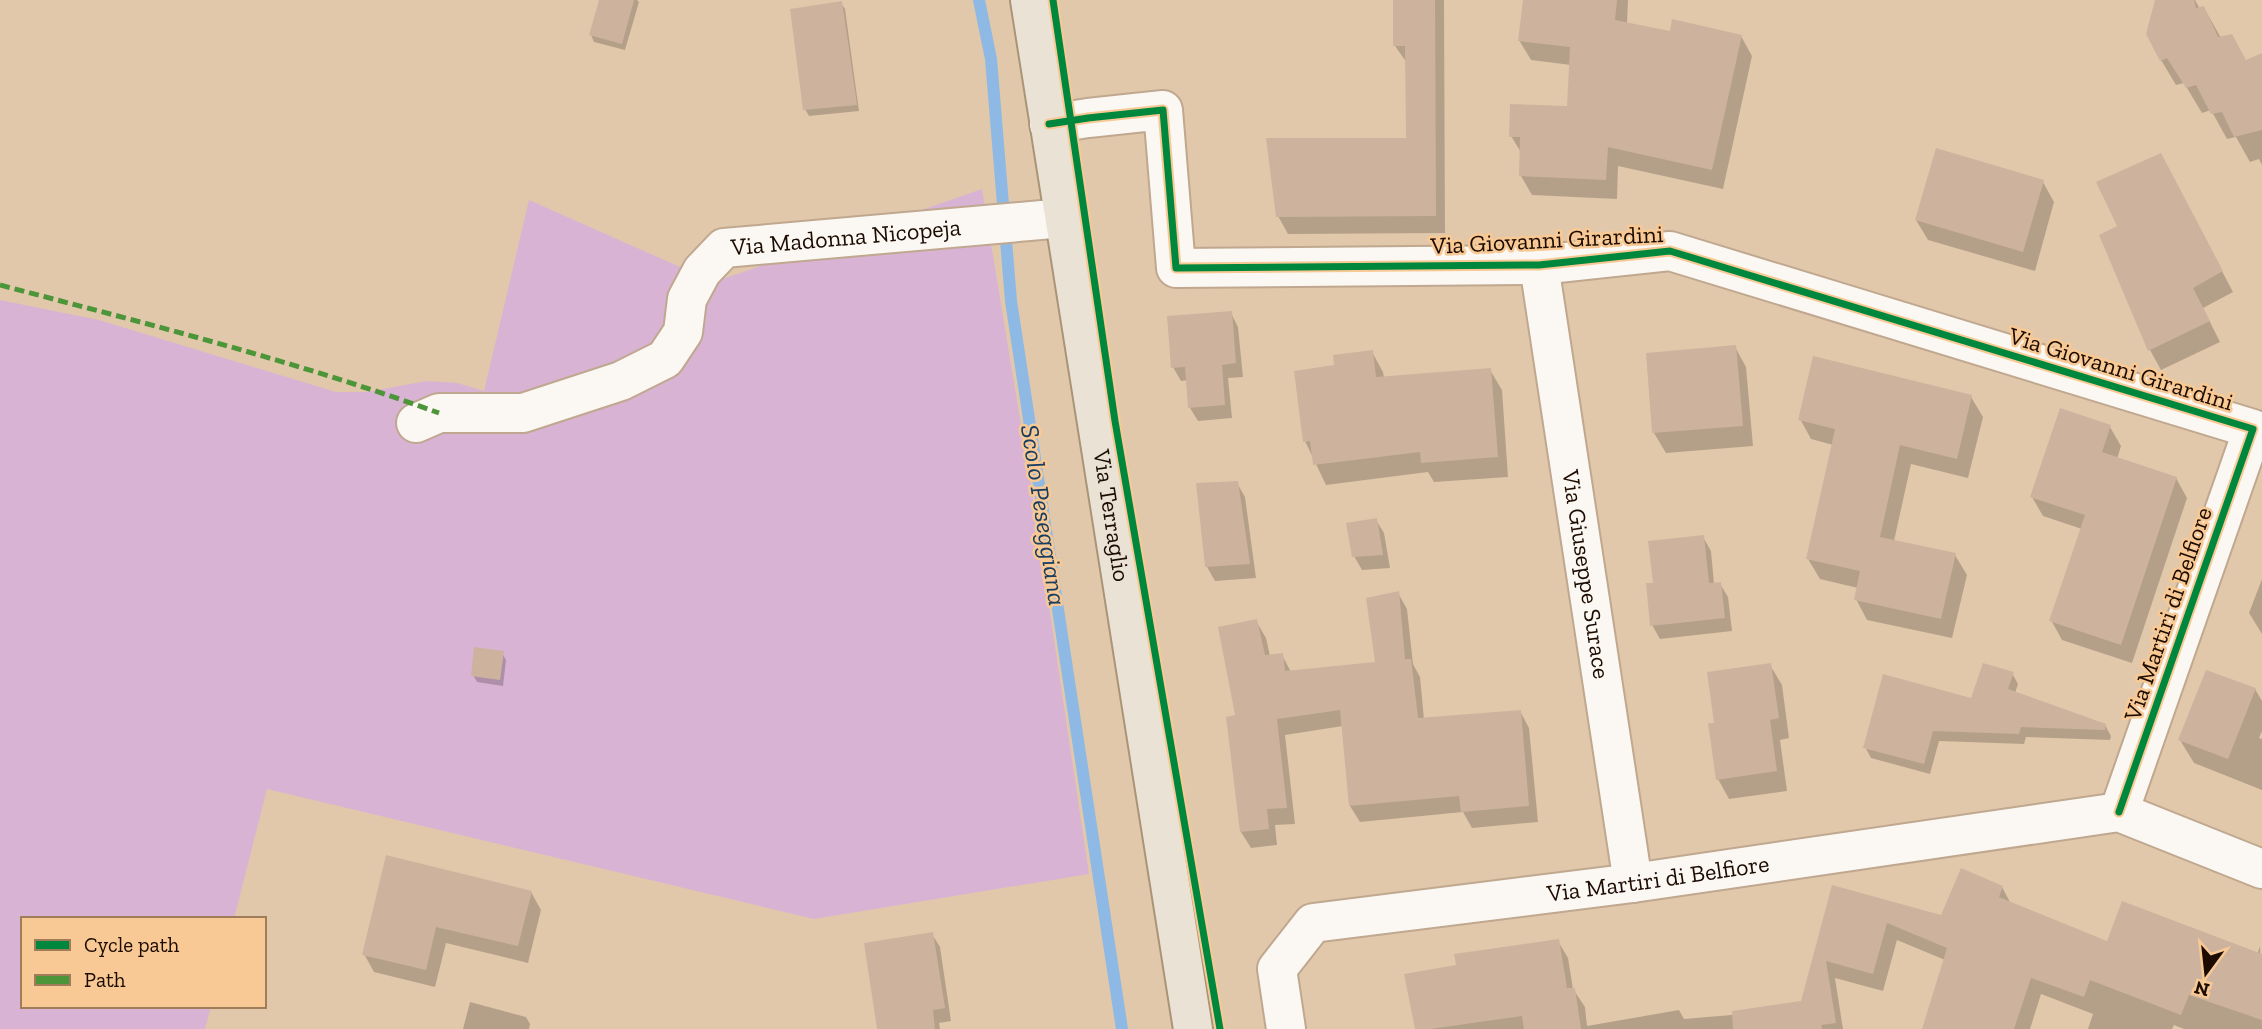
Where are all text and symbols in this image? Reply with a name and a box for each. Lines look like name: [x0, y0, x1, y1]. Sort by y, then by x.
street label: Via Madonna Nicopeja: [728, 212, 963, 261]
street label: Via Giovanni Girardini: [1429, 219, 1664, 260]
street label: Via Giovanni Girardini: [2005, 320, 2237, 417]
water label: Scolo Peseggiana: [1014, 422, 1074, 608]
street label: Via Terraglio: [1087, 446, 1137, 584]
street label: Via Giuseppe Surace: [1556, 467, 1617, 681]
street label: Via Martiri di Belfiore: [2117, 503, 2218, 725]
street label: Via Martiri di Belfiore: [1544, 848, 1771, 908]
legend: [21, 917, 266, 1008]
text: Cycle path: [84, 932, 179, 957]
north arrow: [2171, 938, 2241, 1008]
text: Path: [84, 967, 126, 992]
text: N: [2192, 976, 2212, 1002]

